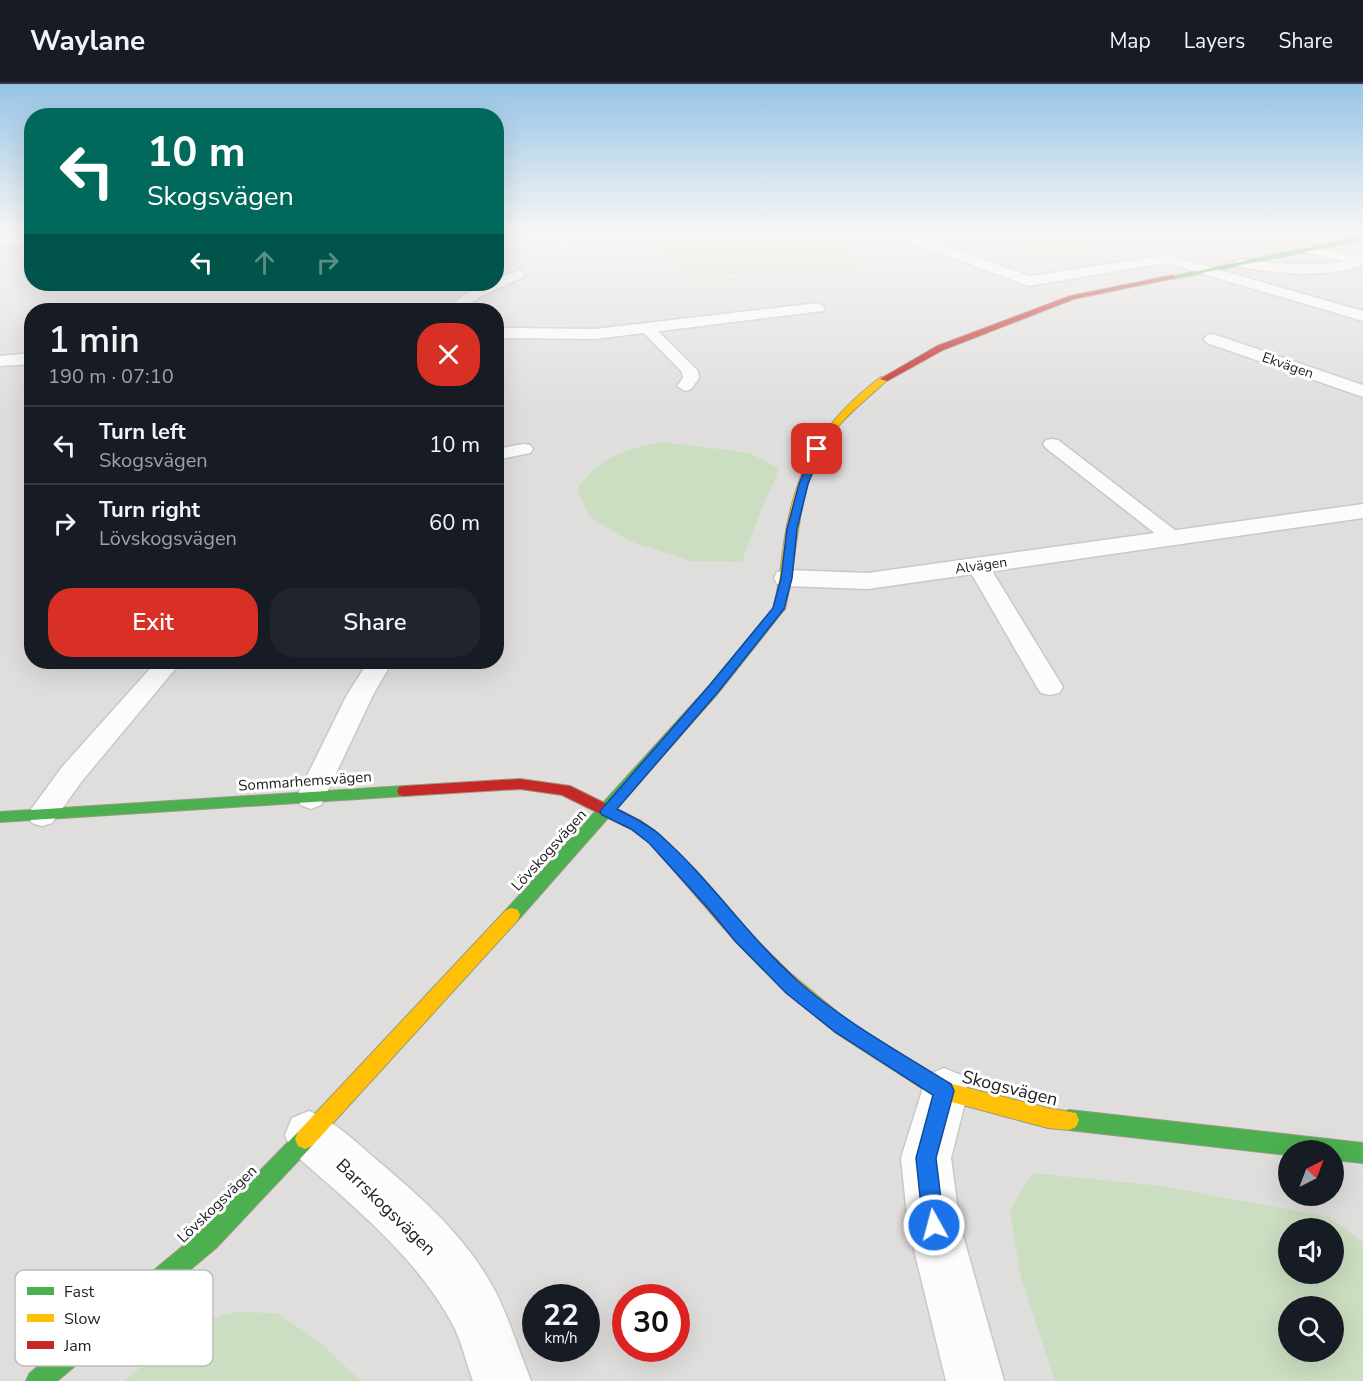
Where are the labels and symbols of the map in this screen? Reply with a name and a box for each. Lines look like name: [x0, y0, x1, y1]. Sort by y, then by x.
street label: Ekvägen: [1260, 348, 1316, 383]
pin: [791, 423, 842, 474]
street label: Alvägen: [954, 552, 1008, 579]
street label: Sommarhemsvägen: [238, 766, 372, 796]
street label: Lövskogsvägen: [507, 805, 591, 895]
street label: Skogsvägen: [960, 1065, 1060, 1111]
north arrow: [1278, 1140, 1344, 1206]
street label: Barrskogsvägen: [331, 1153, 441, 1261]
street label: Lövskogsvägen: [173, 1161, 261, 1247]
position arrow: [902, 1193, 966, 1257]
legend: [15, 1270, 213, 1366]
text: Fast: [64, 1281, 95, 1303]
speed limit sign: 30: [612, 1284, 690, 1362]
text: Slow: [64, 1308, 101, 1330]
text: Jam: [63, 1335, 91, 1357]

